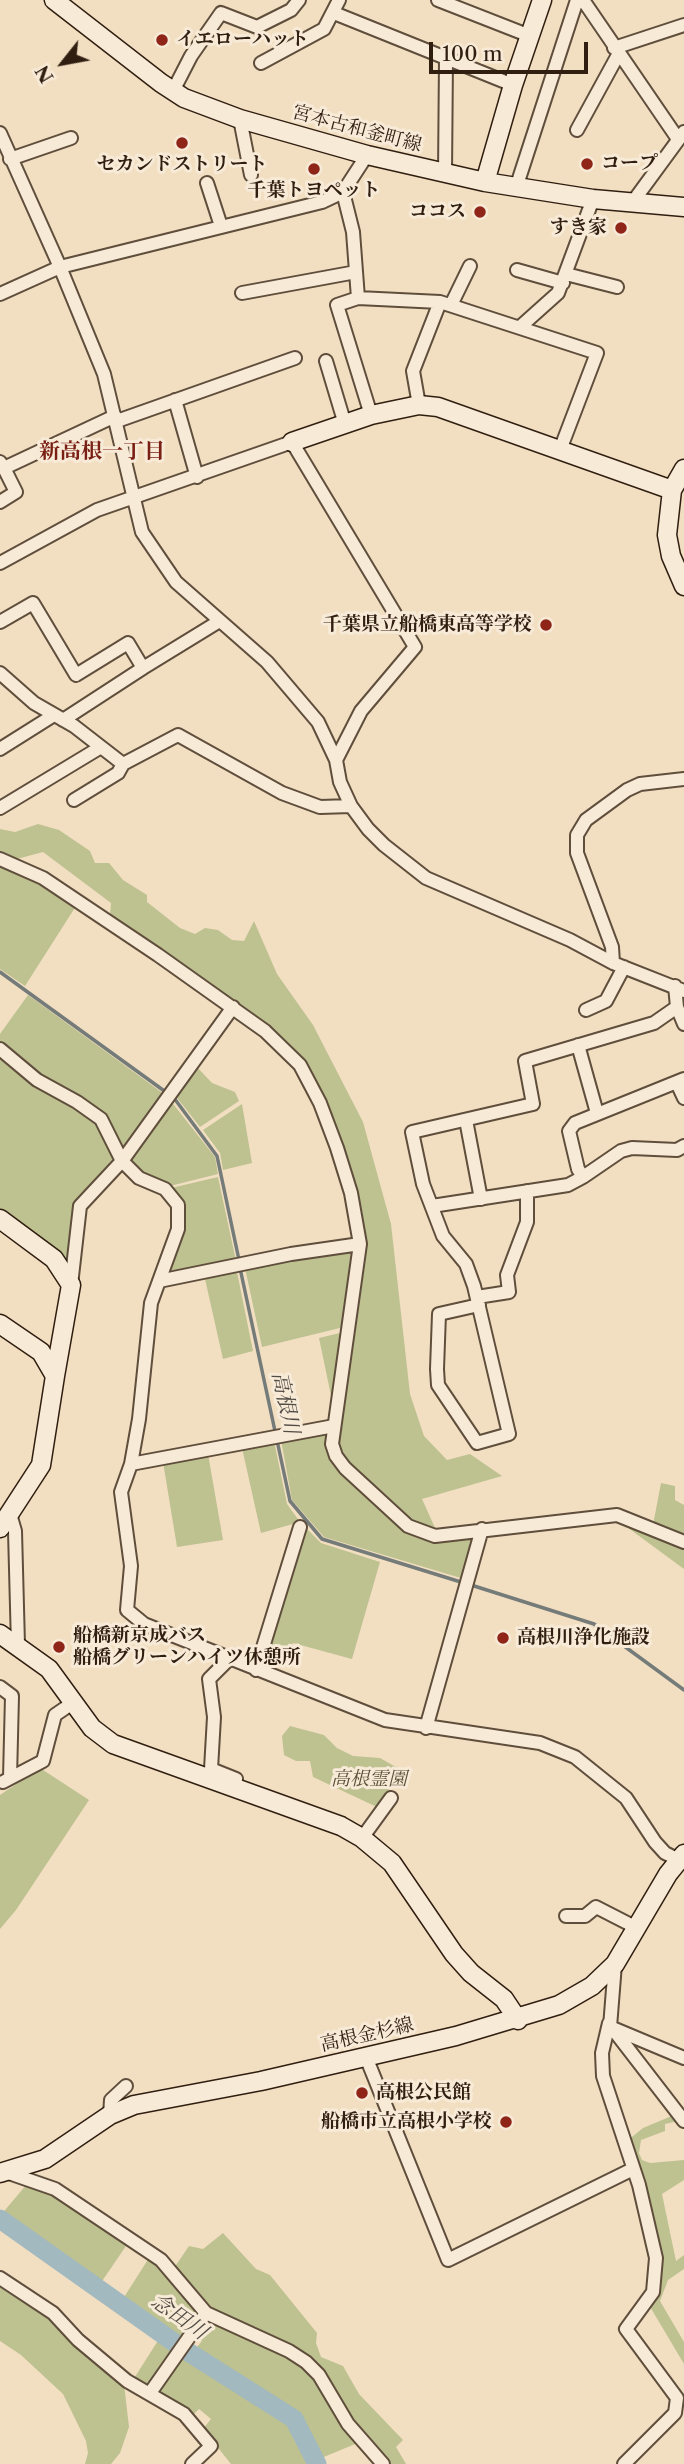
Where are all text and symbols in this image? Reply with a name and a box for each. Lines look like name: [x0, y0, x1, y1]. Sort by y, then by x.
north arrow: [28, 28, 98, 98]
scale bar: [432, 28, 591, 72]
place label: イエローハット: [176, 29, 309, 51]
marker: イエローハット: [154, 32, 170, 48]
text: 100 m: [442, 41, 503, 66]
text: N: [30, 61, 59, 87]
street label: 宮本古和釜町線: [290, 101, 424, 157]
marker: セカンドストリート: [174, 135, 190, 151]
place label: コープ: [601, 153, 658, 175]
place label: セカンドストリート: [97, 154, 267, 176]
marker: コープ: [579, 156, 595, 172]
marker: 千葉トヨペット: [306, 161, 322, 177]
place label: 千葉トヨペット: [248, 180, 380, 202]
place label: ココス: [409, 201, 466, 223]
marker: ココス: [472, 204, 488, 220]
place label: すき家: [550, 217, 607, 239]
marker: すき家: [613, 220, 629, 236]
district label: 新高根一丁目: [39, 439, 165, 465]
place label: 千葉県立船橋東高等学校: [323, 614, 532, 636]
marker: 千葉県立船橋東高等学校: [538, 617, 554, 633]
water label: 高根川: [266, 1370, 304, 1436]
place label: 船橋新京成バス 船橋グリーンハイツ休憩所: [73, 1625, 301, 1669]
place label: 高根川浄化施設: [517, 1627, 650, 1649]
marker: 高根川浄化施設: [495, 1630, 511, 1646]
marker: 船橋新京成バス 船橋グリーンハイツ休憩所: [51, 1639, 67, 1655]
park label: 高根霊園: [331, 1769, 407, 1791]
street label: 高根金杉線: [318, 2013, 416, 2057]
place label: 高根公民館: [376, 2082, 471, 2104]
marker: 高根公民館: [354, 2085, 370, 2101]
place label: 船橋市立高根小学校: [321, 2111, 492, 2133]
marker: 船橋市立高根小学校: [498, 2114, 514, 2130]
water label: 念田川: [146, 2289, 212, 2345]

